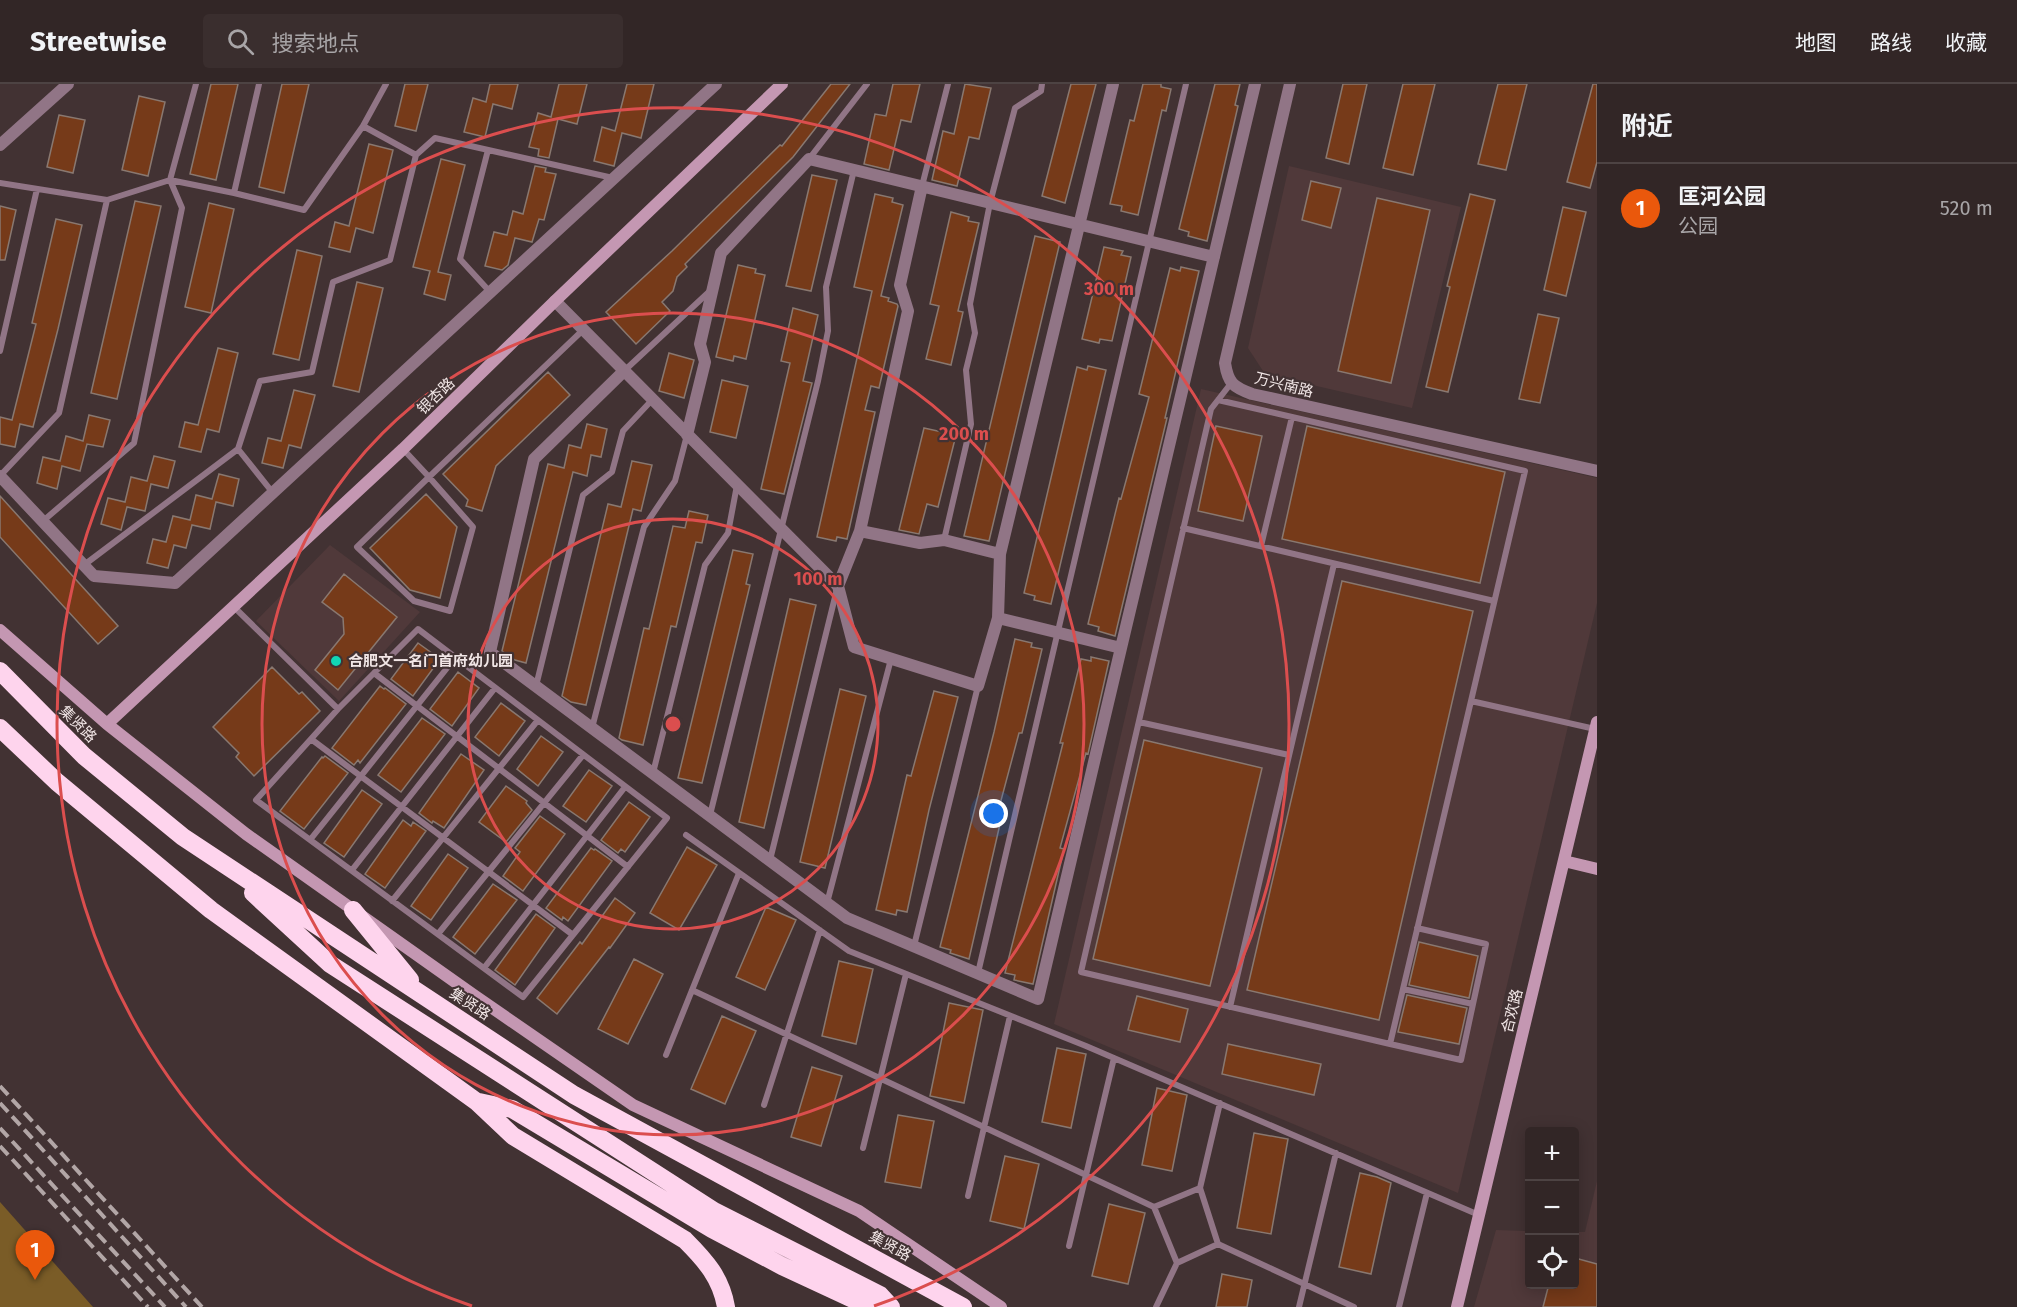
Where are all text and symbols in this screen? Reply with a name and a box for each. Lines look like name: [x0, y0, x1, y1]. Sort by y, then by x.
search box: [203, 14, 623, 68]
text: Streetwise: [30, 25, 167, 58]
icon: search: [224, 25, 257, 58]
text: 搜索地点: [272, 30, 360, 57]
text: 地图: [1795, 30, 1837, 56]
text: 路线: [1870, 30, 1912, 56]
text: 收藏: [1945, 30, 1987, 56]
text: 附近: [1621, 111, 1673, 142]
text: 匡河公园: [1678, 183, 1766, 210]
text: 1: [1636, 196, 1645, 220]
text: 520 m: [1940, 196, 1993, 220]
text: 公园: [1678, 214, 1718, 238]
text: 300 m: [1083, 278, 1134, 300]
street label: 万兴南路: [1253, 369, 1315, 401]
street label: 银杏路: [414, 374, 458, 418]
text: 200 m: [939, 423, 989, 445]
text: 100 m: [794, 568, 842, 590]
place label: 合肥文一名门首府幼儿园: [348, 652, 513, 670]
marker: 合肥文一名门首府幼儿园: [329, 654, 343, 668]
street label: 集贤路: [56, 702, 100, 746]
centre of rings: [663, 714, 683, 734]
your location: [979, 799, 1008, 828]
street label: 集贤路: [446, 984, 494, 1024]
street label: 合欢路: [1498, 987, 1526, 1035]
map controls: [1525, 1127, 1579, 1289]
button: +: [1525, 1127, 1579, 1181]
button: −: [1525, 1181, 1579, 1235]
street label: 集贤路: [866, 1227, 914, 1265]
pin: 1: [15, 1230, 54, 1280]
button: locate: [1525, 1235, 1579, 1289]

